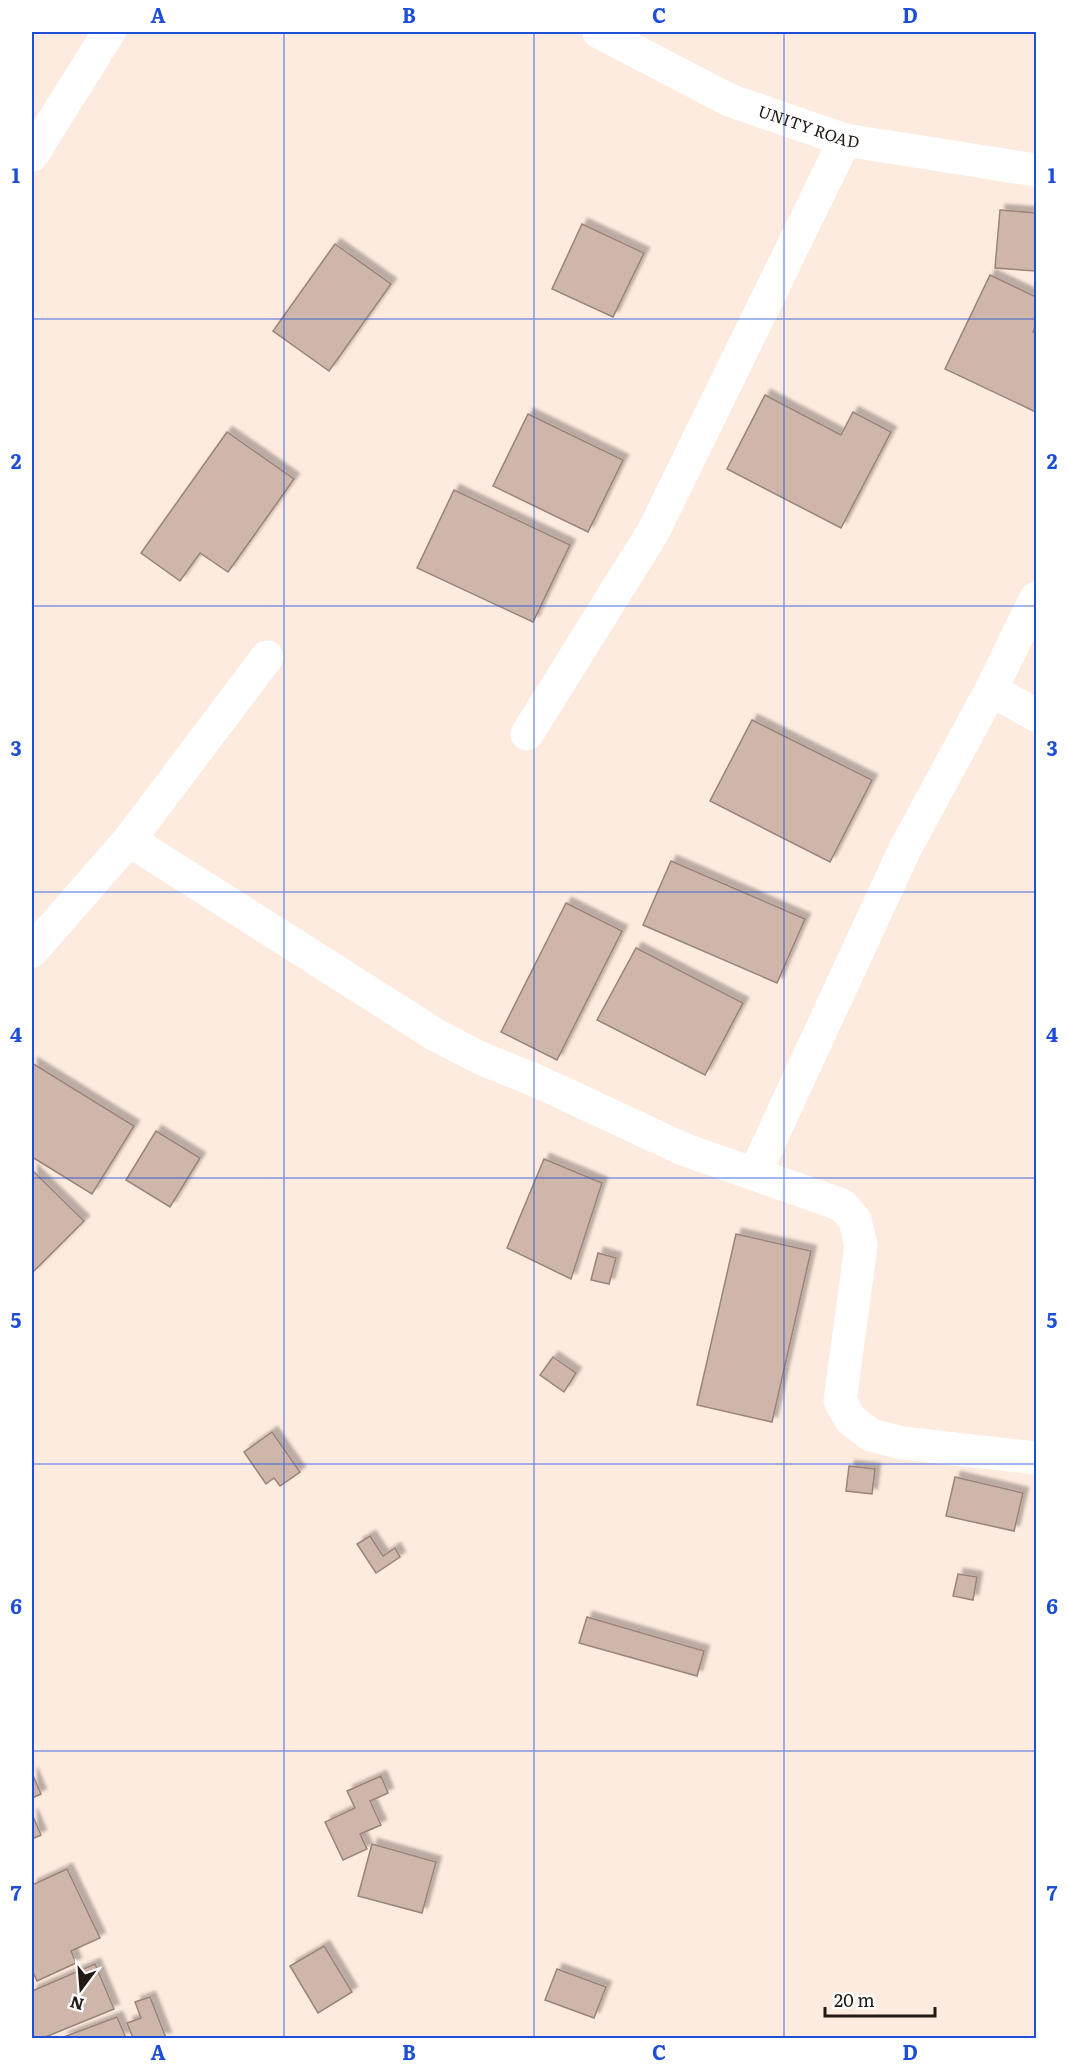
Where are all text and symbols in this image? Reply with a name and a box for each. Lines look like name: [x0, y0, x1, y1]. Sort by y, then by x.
text: A: [150, 0, 166, 29]
text: B: [402, 0, 416, 29]
text: C: [652, 0, 666, 29]
text: D: [902, 0, 918, 29]
street label: UNITY ROAD: [755, 98, 861, 153]
text: 1: [12, 159, 20, 189]
text: 1: [1048, 159, 1056, 189]
text: 2: [11, 445, 22, 475]
text: 2: [1047, 445, 1058, 475]
text: 3: [10, 732, 22, 762]
text: 3: [1046, 732, 1058, 762]
text: 4: [10, 1018, 22, 1048]
text: 4: [1046, 1018, 1058, 1048]
text: 5: [11, 1304, 22, 1334]
text: 5: [1047, 1304, 1058, 1334]
text: 6: [10, 1590, 22, 1620]
text: 6: [1046, 1590, 1058, 1620]
text: 7: [11, 1877, 22, 1907]
text: 7: [1047, 1877, 1058, 1907]
north arrow: [51, 1959, 111, 2019]
scale bar: [825, 1980, 934, 2018]
text: 20 m: [834, 1986, 875, 2013]
text: N: [67, 1991, 86, 2018]
text: A: [150, 2036, 166, 2066]
text: B: [402, 2036, 416, 2066]
text: C: [652, 2036, 666, 2066]
text: D: [902, 2036, 918, 2066]

